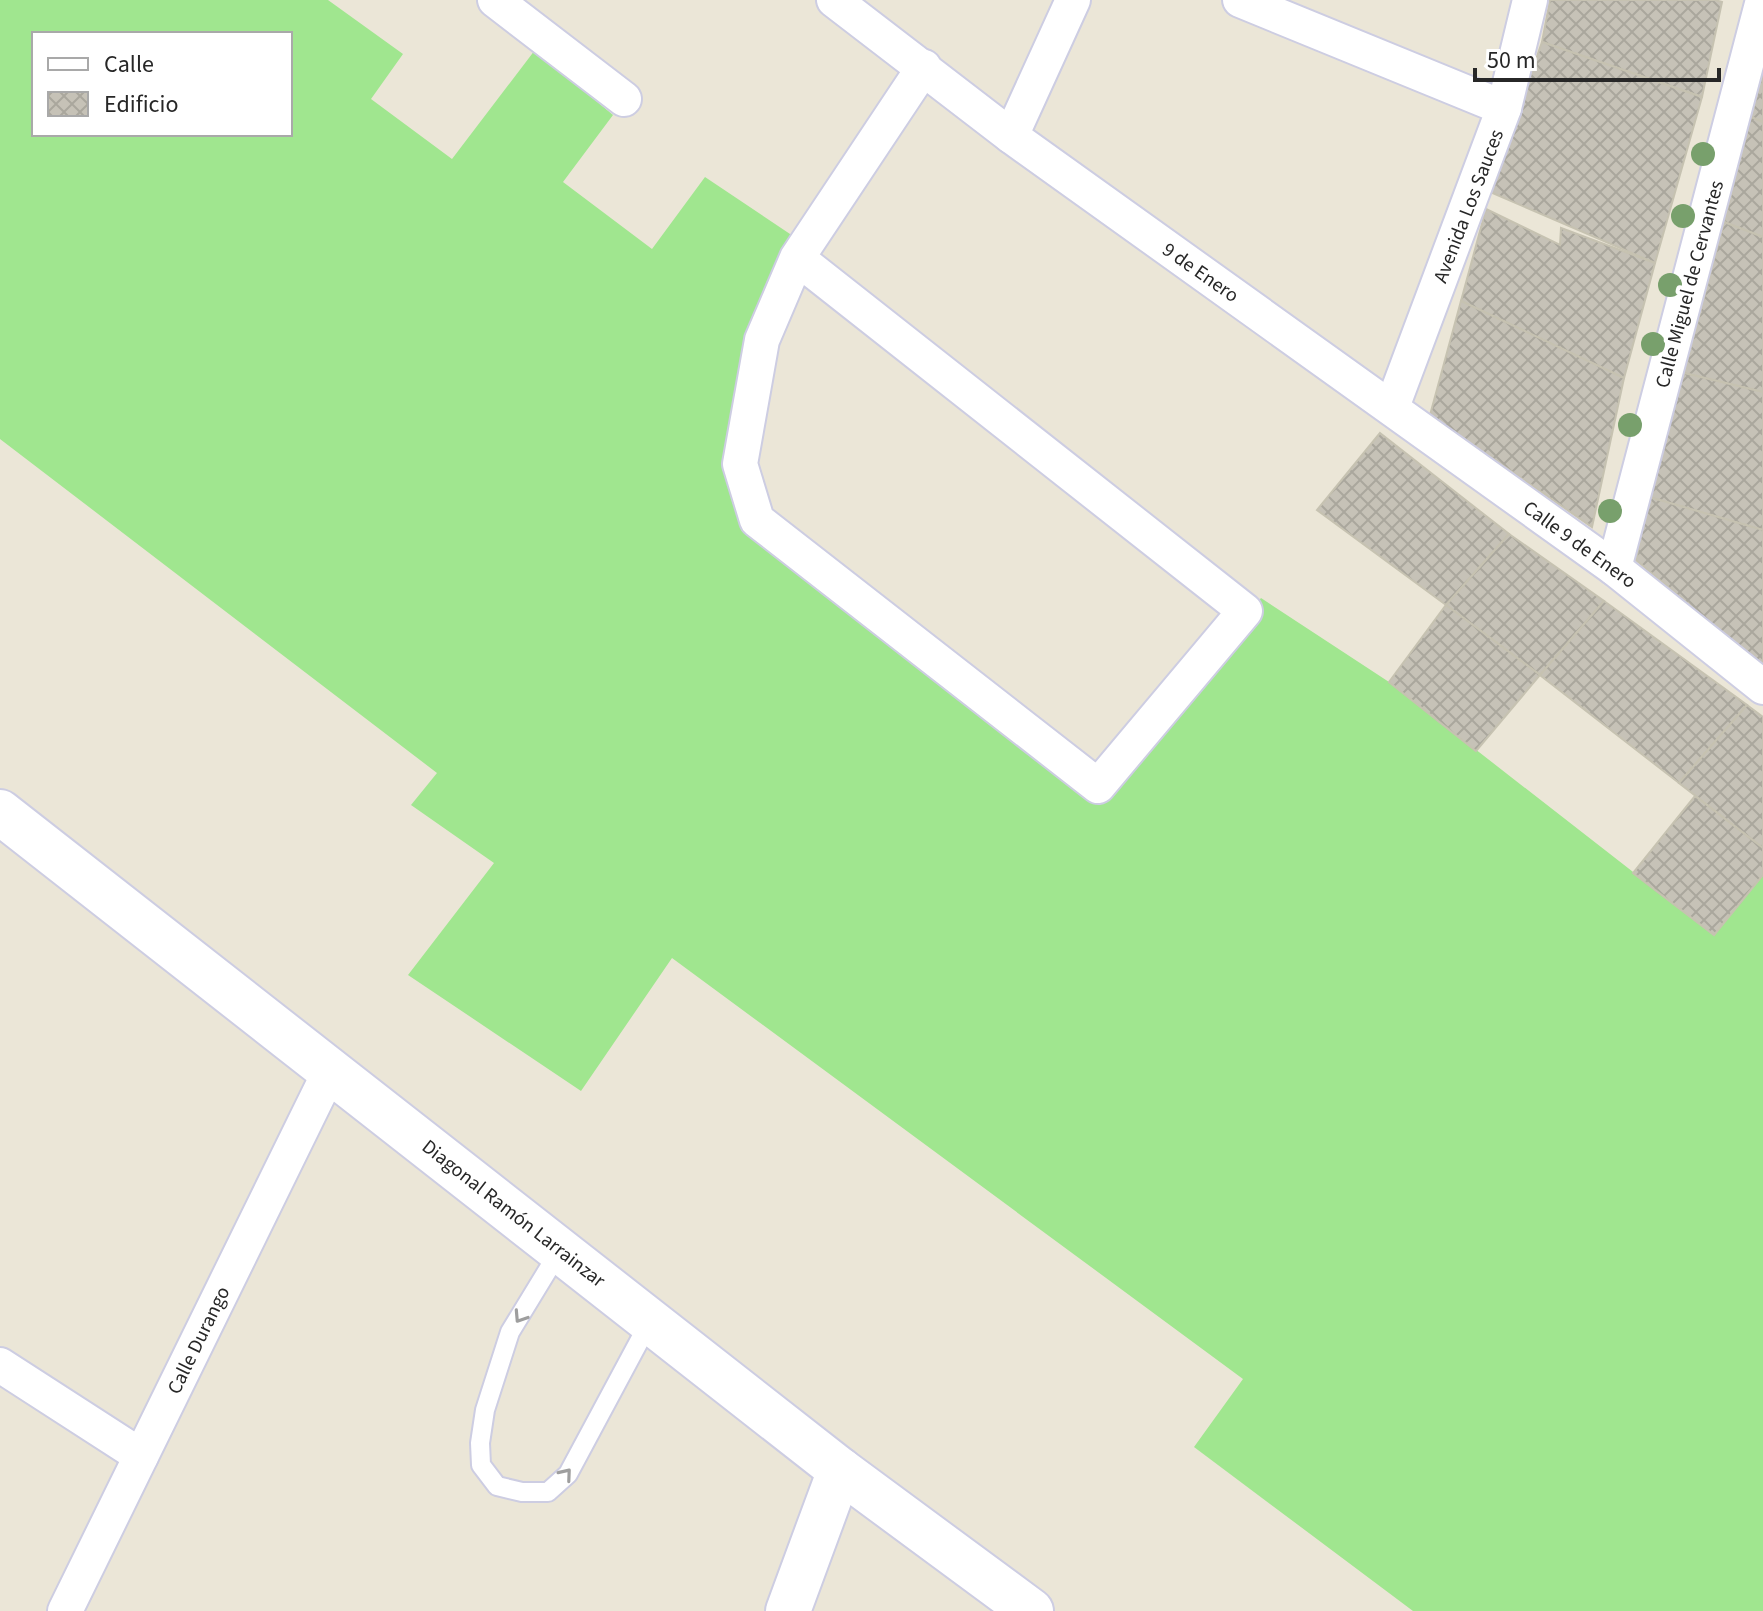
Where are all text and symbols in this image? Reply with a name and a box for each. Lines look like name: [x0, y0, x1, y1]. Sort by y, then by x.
legend: [32, 32, 292, 136]
scale bar: [1475, 32, 1719, 82]
text: 50 m: [1487, 43, 1536, 78]
text: Calle: [104, 47, 154, 82]
text: Edificio: [104, 87, 178, 122]
street label: Avenida Los Sauces: [1427, 126, 1511, 287]
street label: Calle Miguel de Cervantes: [1649, 177, 1731, 391]
street label: 9 de Enero: [1156, 236, 1244, 310]
street label: Calle 9 de Enero: [1517, 494, 1642, 595]
street label: Diagonal Ramón Larrainzar: [416, 1133, 611, 1294]
street label: Calle Durango: [161, 1282, 237, 1399]
one-way arrow: [514, 1308, 529, 1322]
one-way arrow: [556, 1468, 570, 1483]

